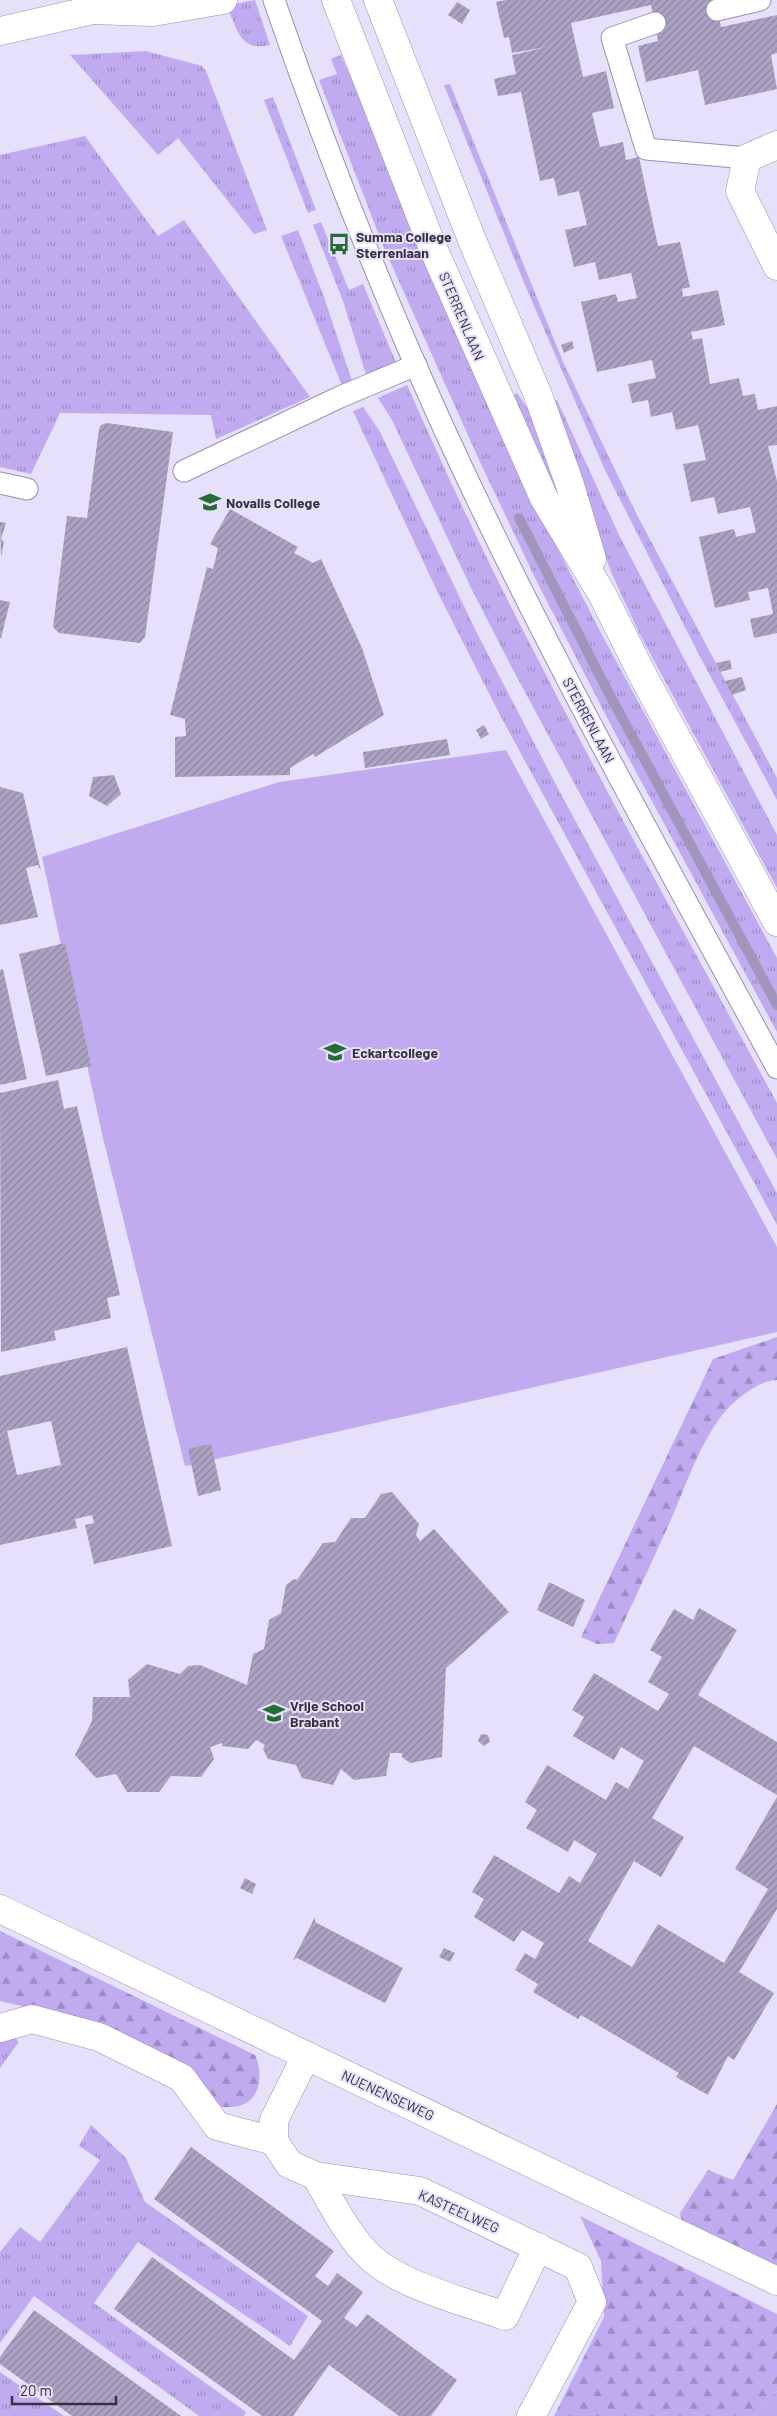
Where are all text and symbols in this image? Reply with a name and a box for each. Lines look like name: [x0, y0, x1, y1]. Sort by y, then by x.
place label: Summa College Sterrenlaan: [356, 228, 452, 261]
bus stop icon: Summa College Sterrenlaan: [326, 231, 352, 257]
street label: STERRENLAAN: [436, 269, 488, 363]
school or university icon: Novalis College: [197, 489, 223, 515]
place label: Novalis College: [226, 494, 320, 511]
street label: STERRENLAAN: [559, 674, 619, 766]
school or university icon: Eckartcollege: [322, 1039, 348, 1065]
place label: Eckartcollege: [352, 1044, 438, 1061]
place label: Vrije School Brabant: [290, 1697, 364, 1730]
school or university icon: Vrije School Brabant: [261, 1700, 287, 1726]
street label: NUENENSEWEG: [339, 2066, 437, 2124]
street label: KASTEELWEG: [416, 2186, 502, 2236]
scale bar: [12, 2374, 116, 2406]
text: 20 m: [20, 2381, 52, 2399]

